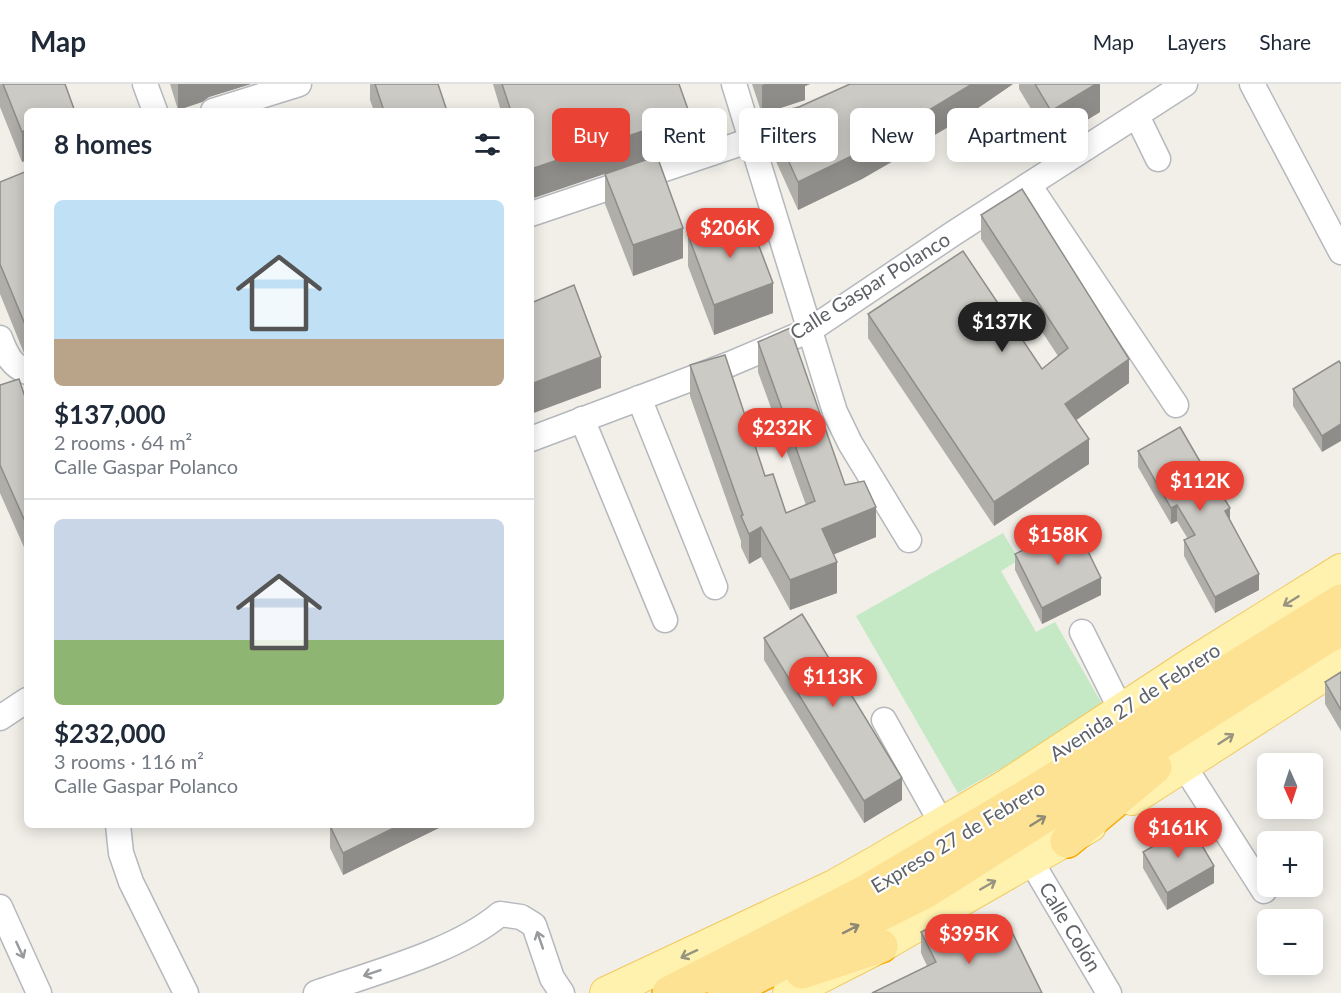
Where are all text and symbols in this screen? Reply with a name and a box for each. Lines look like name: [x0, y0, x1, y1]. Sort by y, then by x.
text: Map: [30, 24, 86, 58]
text: Map: [1093, 29, 1134, 54]
text: Layers: [1167, 29, 1226, 54]
text: Share: [1259, 29, 1311, 54]
chip: Buy: [552, 108, 630, 162]
chip: Rent: [642, 108, 727, 162]
chip: Filters: [739, 108, 838, 162]
chip: New: [850, 108, 935, 162]
chip: Apartment: [947, 108, 1088, 162]
text: 8 homes: [54, 128, 152, 160]
icon: filters: [471, 128, 504, 161]
pin: $206K: [688, 208, 772, 259]
text: $206K: [700, 215, 760, 239]
street label: Calle Gaspar Polanco: [785, 226, 954, 344]
icon: home: [225, 239, 333, 347]
pin: $137K: [960, 302, 1044, 353]
text: $137K: [972, 309, 1032, 333]
text: $137,000: [54, 398, 166, 430]
pin: $232K: [740, 408, 824, 459]
text: $232K: [752, 415, 812, 439]
text: 2 rooms · 64 m²: [54, 430, 192, 454]
text: Calle Gaspar Polanco: [54, 454, 238, 478]
pin: $112K: [1158, 461, 1242, 512]
text: $112K: [1170, 468, 1230, 492]
pin: $158K: [1016, 515, 1100, 566]
text: $158K: [1028, 522, 1088, 546]
icon: home: [225, 558, 333, 666]
one-way arrow: [1283, 596, 1300, 608]
street label: Avenida 27 de Febrero: [1045, 637, 1224, 765]
pin: $113K: [791, 657, 875, 708]
text: $113K: [803, 664, 863, 688]
text: $232,000: [54, 717, 166, 749]
one-way arrow: [1217, 733, 1233, 745]
text: 3 rooms · 116 m²: [54, 749, 204, 773]
north arrow: [1257, 753, 1323, 819]
map controls: [1257, 753, 1323, 975]
text: Calle Gaspar Polanco: [54, 773, 238, 797]
street label: Expreso 27 de Febrero: [866, 775, 1049, 897]
pin: $161K: [1136, 808, 1220, 859]
one-way arrow: [1029, 815, 1046, 827]
text: $161K: [1148, 815, 1208, 839]
button: +: [1257, 831, 1323, 897]
street label: Calle Colón: [1035, 877, 1107, 976]
one-way arrow: [979, 879, 996, 891]
button: −: [1257, 909, 1323, 975]
pin: $395K: [927, 914, 1011, 965]
text: $395K: [939, 921, 999, 945]
one-way arrow: [842, 923, 860, 935]
one-way arrow: [533, 931, 544, 949]
one-way arrow: [15, 941, 26, 959]
one-way arrow: [681, 949, 699, 961]
one-way arrow: [363, 969, 382, 980]

